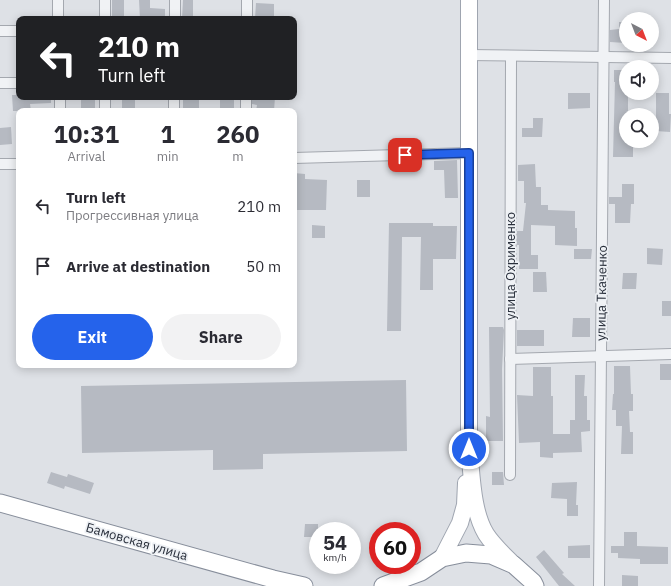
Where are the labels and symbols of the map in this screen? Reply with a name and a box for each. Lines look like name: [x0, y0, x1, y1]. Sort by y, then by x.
north arrow: [619, 12, 659, 52]
pin: [388, 138, 422, 172]
street label: улица Охрименко: [502, 212, 519, 320]
street label: улица Ткаченко: [592, 245, 611, 341]
position arrow: [448, 428, 490, 470]
street label: Бамовская улица: [84, 519, 190, 564]
speed limit sign: 60: [369, 522, 421, 574]

